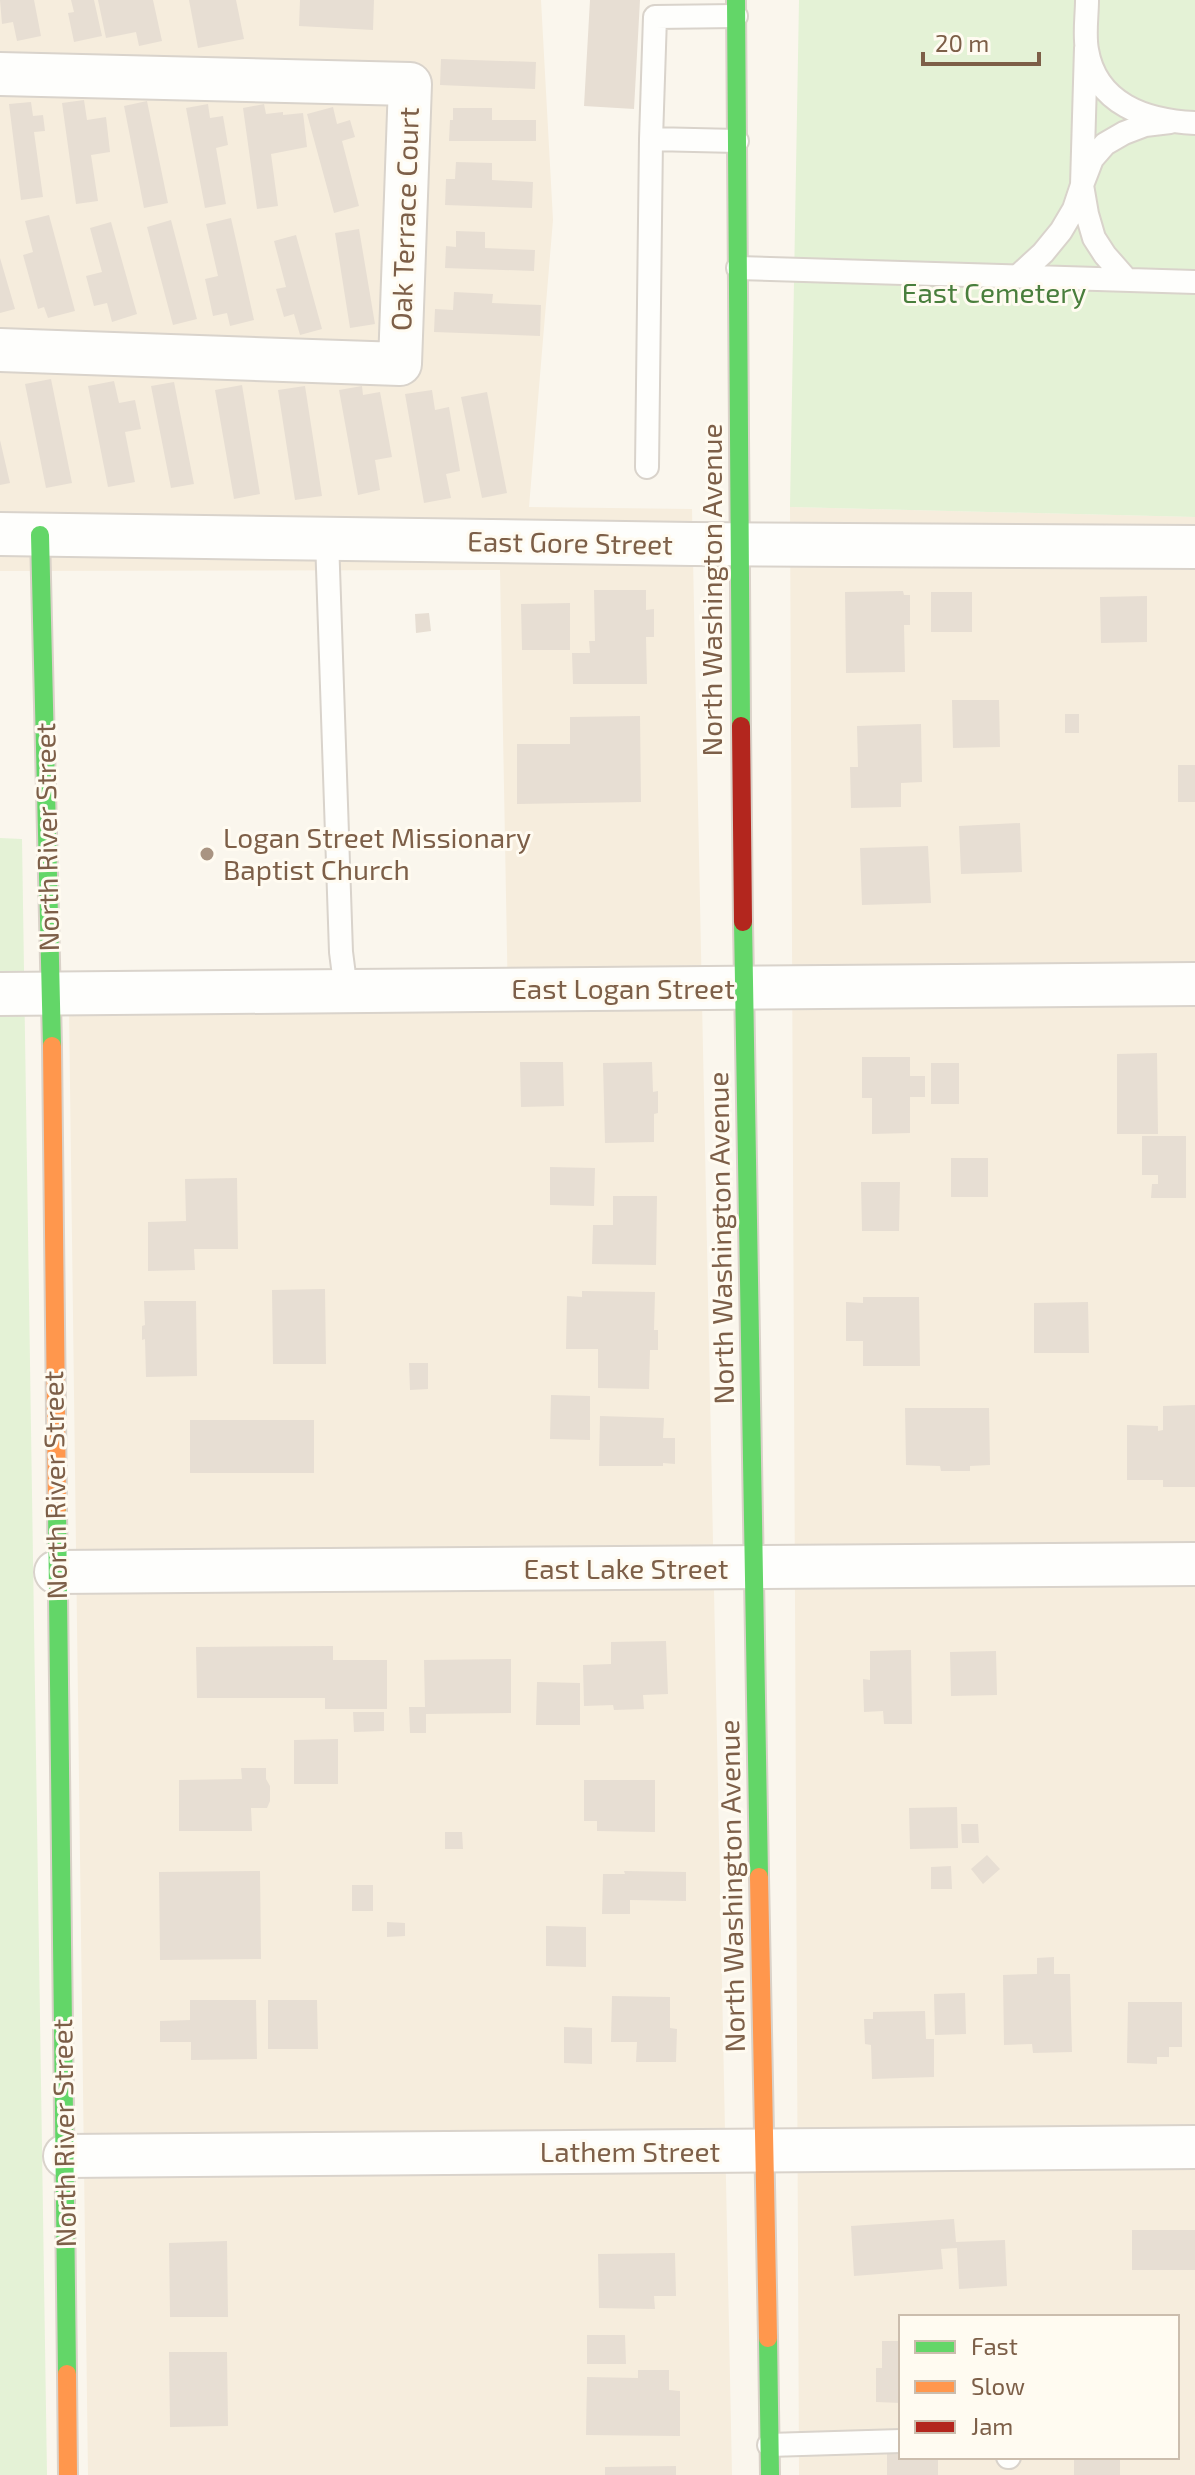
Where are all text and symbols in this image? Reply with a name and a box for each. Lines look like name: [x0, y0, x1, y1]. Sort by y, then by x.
scale bar: [923, 16, 1039, 66]
text: 20 m: [935, 28, 989, 57]
street label: Oak Terrace Court: [383, 106, 425, 332]
park label: East Cemetery: [902, 275, 1086, 309]
street label: North Washington Avenue: [694, 424, 728, 756]
street label: East Gore Street: [467, 523, 673, 561]
street label: North River Street: [27, 722, 65, 952]
place label: Logan Street Missionary Baptist Church: [223, 820, 531, 886]
marker: Logan Street Missionary Baptist Church: [198, 845, 216, 863]
street label: East Logan Street: [511, 971, 735, 1005]
street label: North Washington Avenue: [700, 1071, 740, 1405]
street label: North River Street: [35, 1370, 73, 1600]
street label: East Lake Street: [524, 1551, 728, 1585]
street label: North Washington Avenue: [711, 1719, 751, 2053]
street label: North River Street: [44, 2018, 82, 2248]
street label: Lathem Street: [540, 2134, 720, 2168]
legend: [899, 2315, 1179, 2459]
text: Fast: [971, 2331, 1018, 2360]
text: Slow: [971, 2371, 1025, 2400]
text: Jam: [971, 2411, 1013, 2440]

